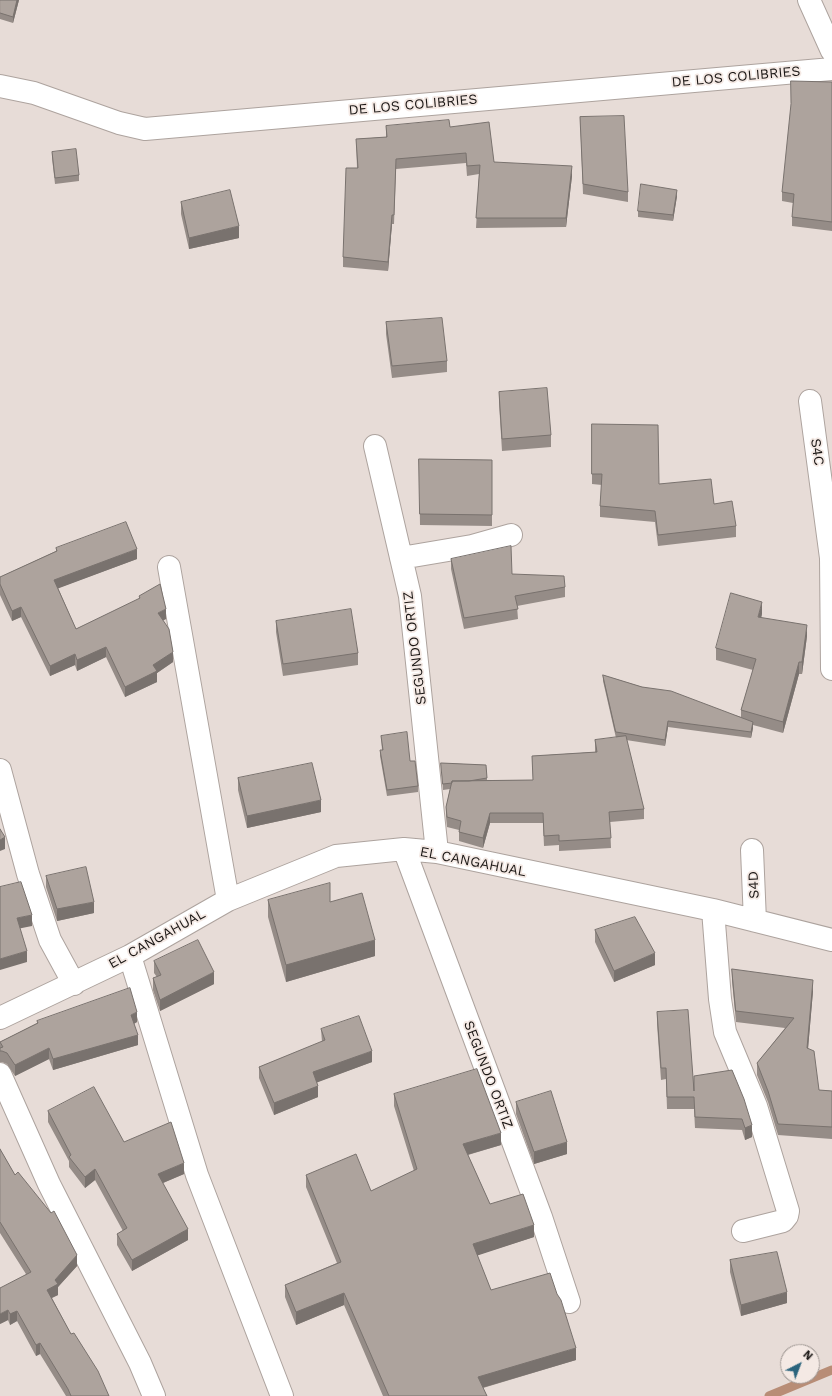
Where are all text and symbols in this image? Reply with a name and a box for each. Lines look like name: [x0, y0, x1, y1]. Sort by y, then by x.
street label: DE LOS COLIBRIES: [671, 63, 801, 91]
street label: DE LOS COLIBRIES: [348, 91, 478, 119]
street label: S4C: [807, 437, 827, 467]
street label: SEGUNDO ORTIZ: [400, 590, 430, 706]
street label: EL CANGAHUAL: [418, 843, 528, 881]
street label: S4D: [745, 871, 763, 899]
street label: EL CANGAHUAL: [106, 905, 208, 973]
street label: SEGUNDO ORTIZ: [460, 1019, 516, 1131]
north arrow: [780, 1344, 820, 1384]
text: N: [800, 1348, 815, 1363]

